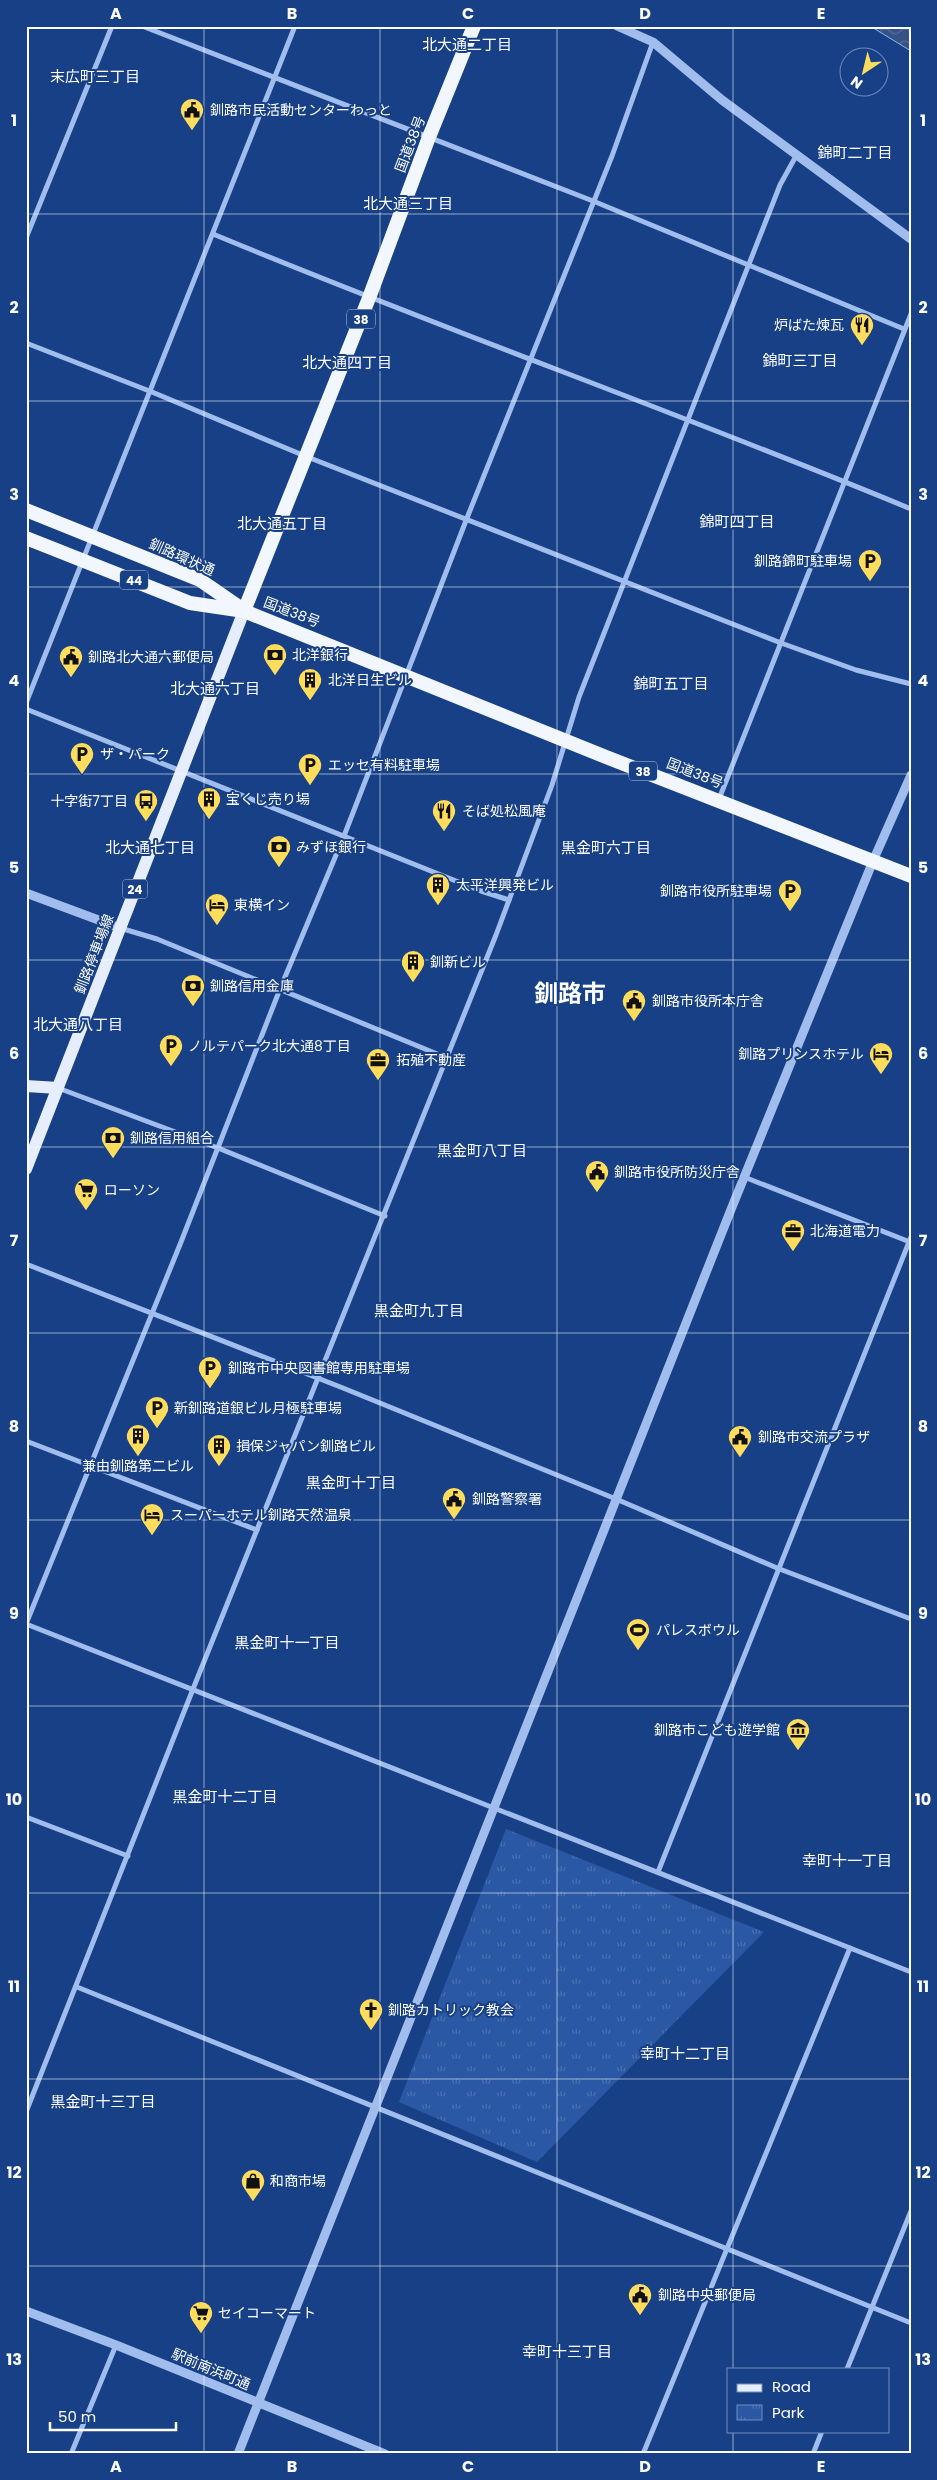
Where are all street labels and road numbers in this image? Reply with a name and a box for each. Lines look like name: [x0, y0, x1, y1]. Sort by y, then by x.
street label: 国道38号: [390, 113, 430, 175]
road number: 38: [347, 310, 375, 328]
street label: 釧路環状通: [146, 534, 218, 580]
road number: 44: [120, 570, 148, 590]
street label: 国道38号: [261, 592, 323, 632]
street label: 国道38号: [664, 753, 726, 793]
road number: 38: [629, 761, 657, 780]
road number: 24: [122, 880, 148, 899]
street label: 釧路停車場線: [70, 911, 118, 997]
street label: 駅前南浜町通: [168, 2343, 254, 2395]

